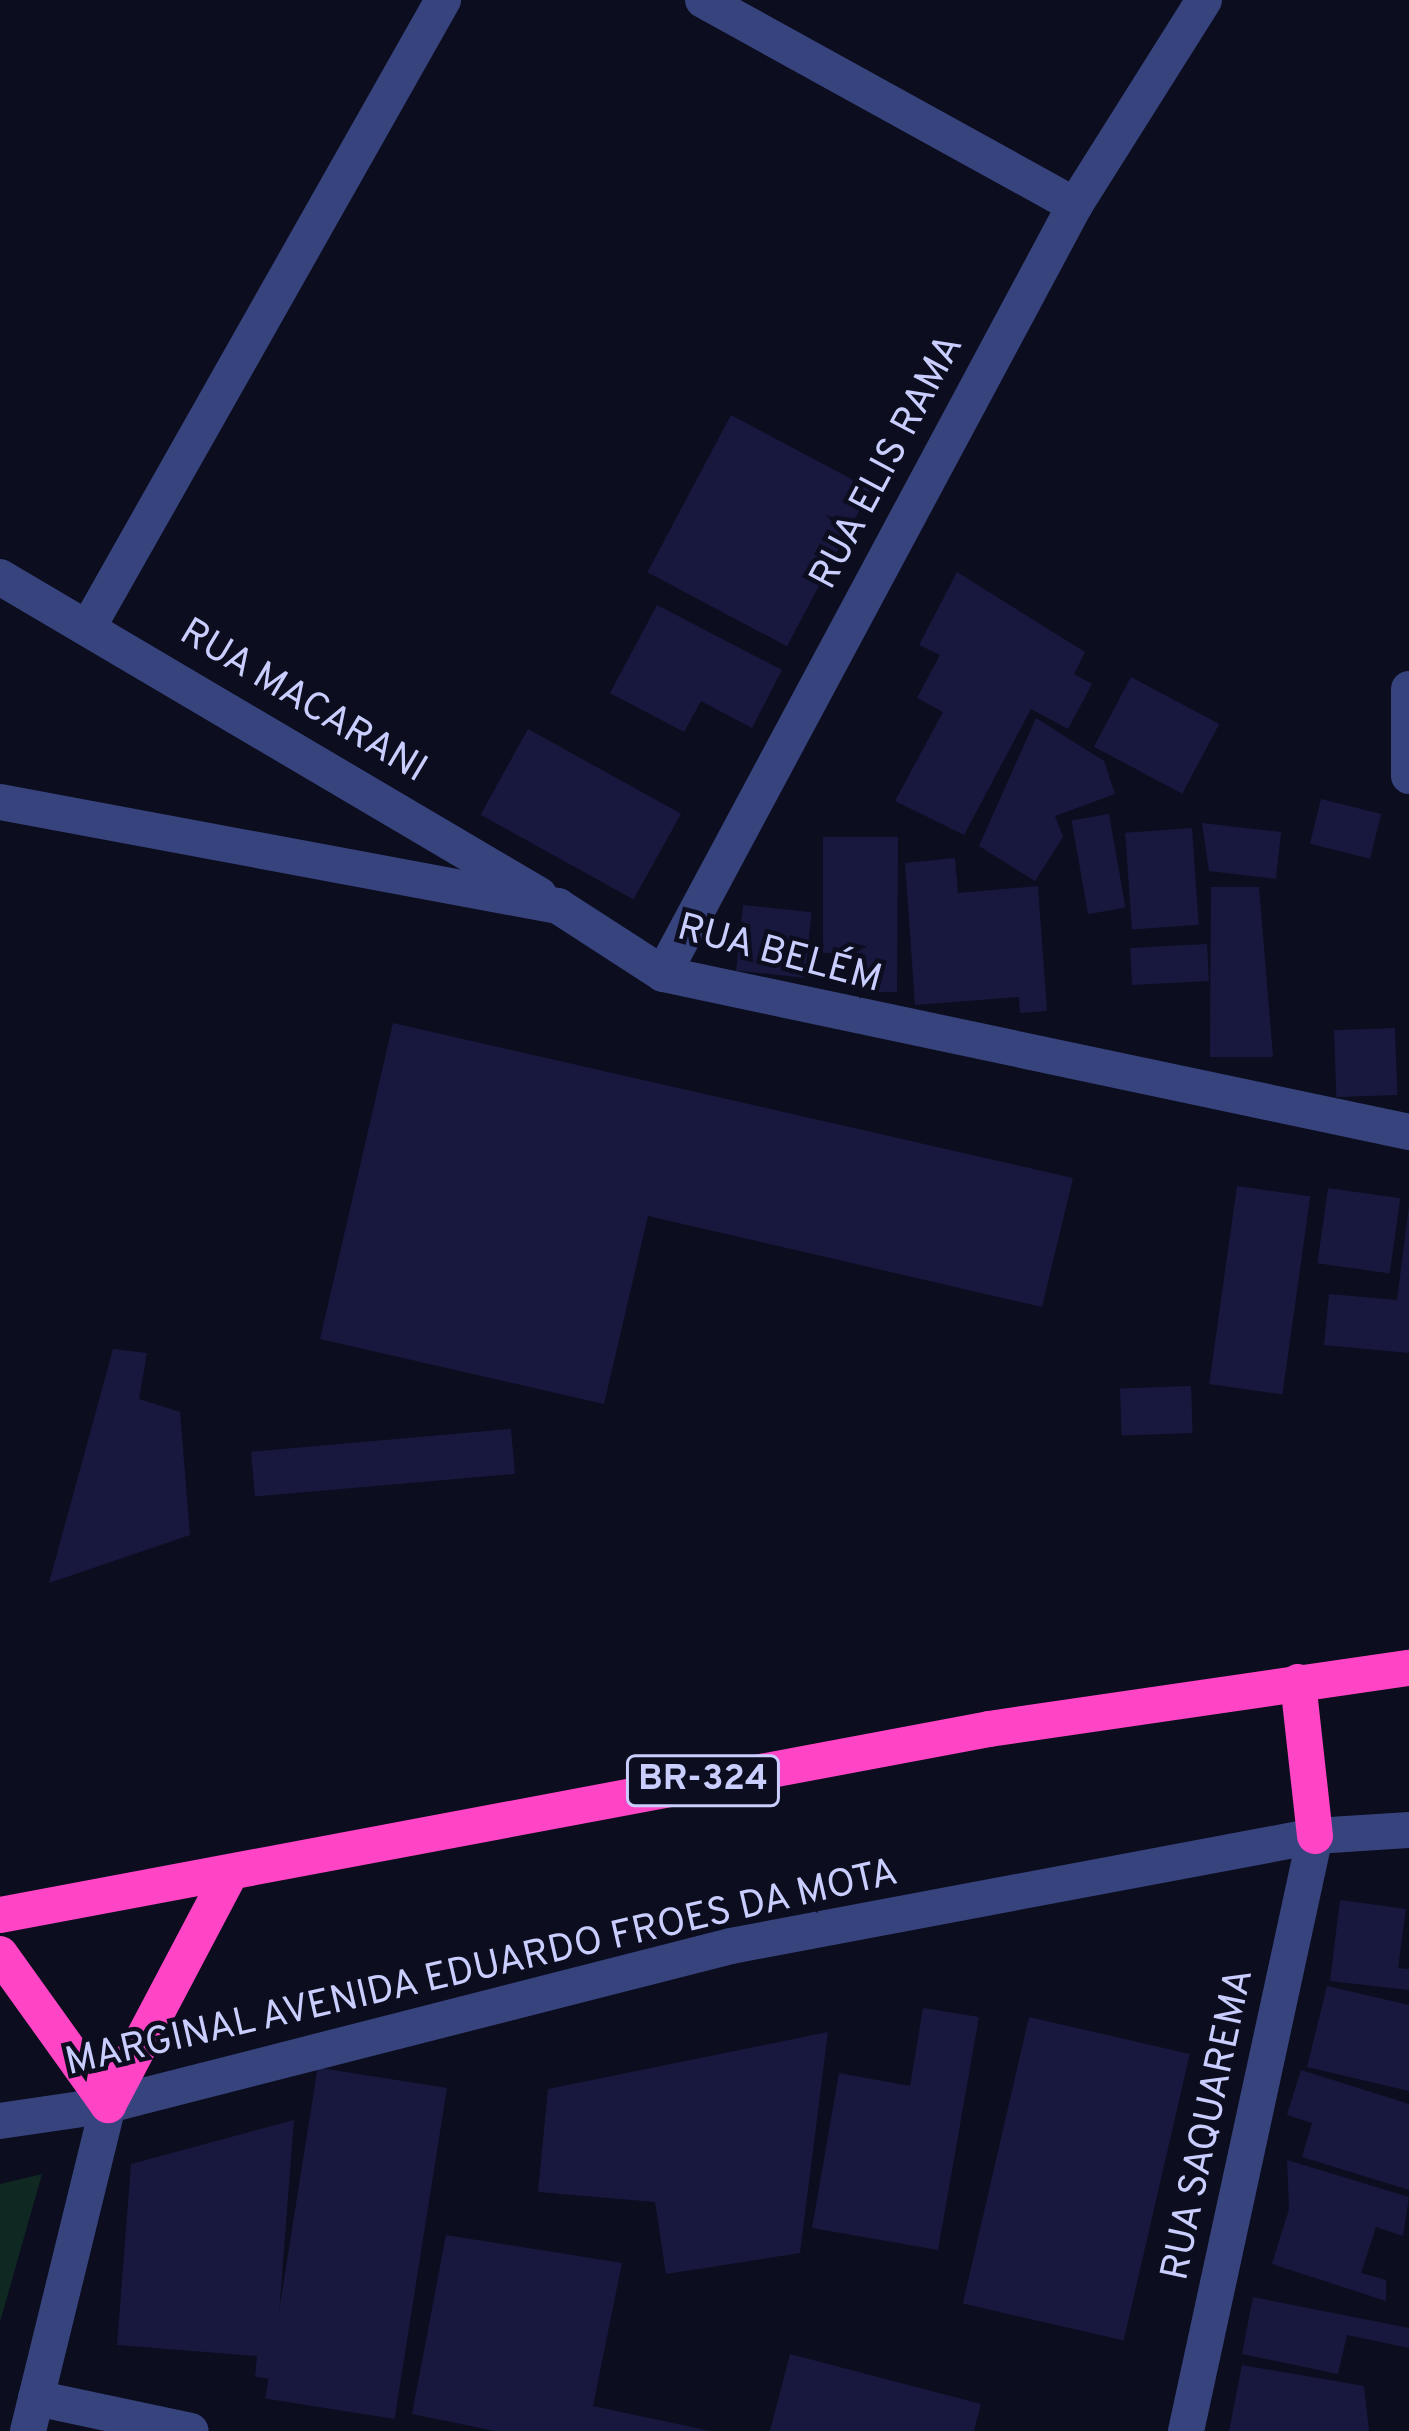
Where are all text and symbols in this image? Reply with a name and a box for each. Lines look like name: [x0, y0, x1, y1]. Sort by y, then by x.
street label: RUA ELIS RAMA: [802, 327, 976, 599]
street label: RUA MACARANI: [169, 611, 435, 795]
street label: RUA BELÉM: [671, 906, 887, 1006]
road number: BR-324: [625, 1751, 781, 1811]
street label: MARGINAL AVENIDA EDUARDO FROES DA MOTA: [59, 1851, 905, 2089]
street label: RUA SAQUAREMA: [1154, 1964, 1266, 2286]

